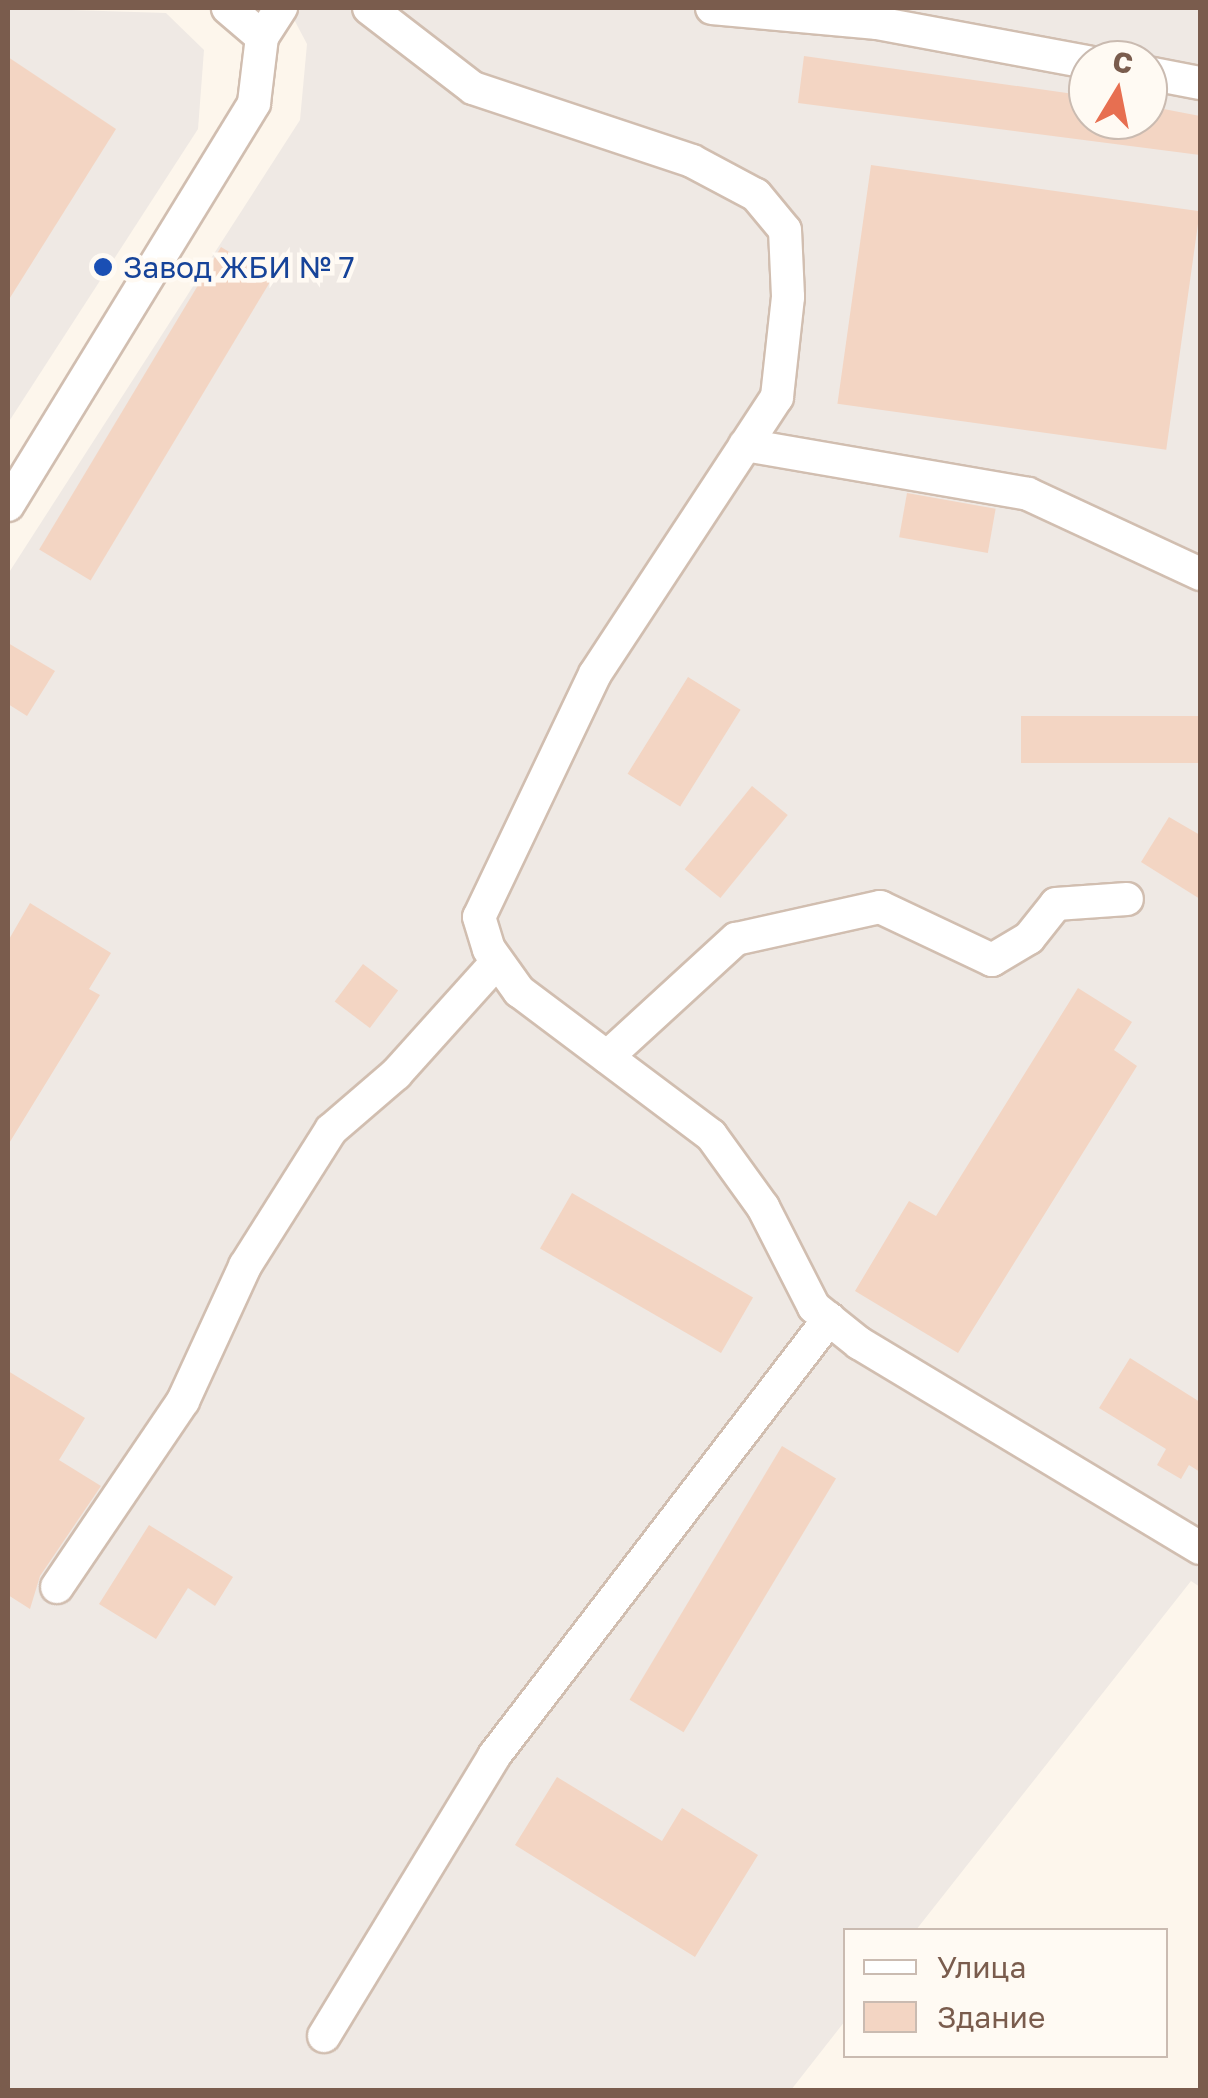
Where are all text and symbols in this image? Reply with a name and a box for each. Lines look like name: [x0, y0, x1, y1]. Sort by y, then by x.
north arrow: [1068, 40, 1168, 140]
text: С: [1110, 44, 1136, 80]
place label: Завод ЖБИ № 7: [123, 249, 355, 285]
marker: Завод ЖБИ № 7: [92, 256, 114, 278]
legend: [843, 1928, 1168, 2058]
text: Улица: [937, 1949, 1026, 1985]
text: Здание: [937, 1999, 1045, 2035]

